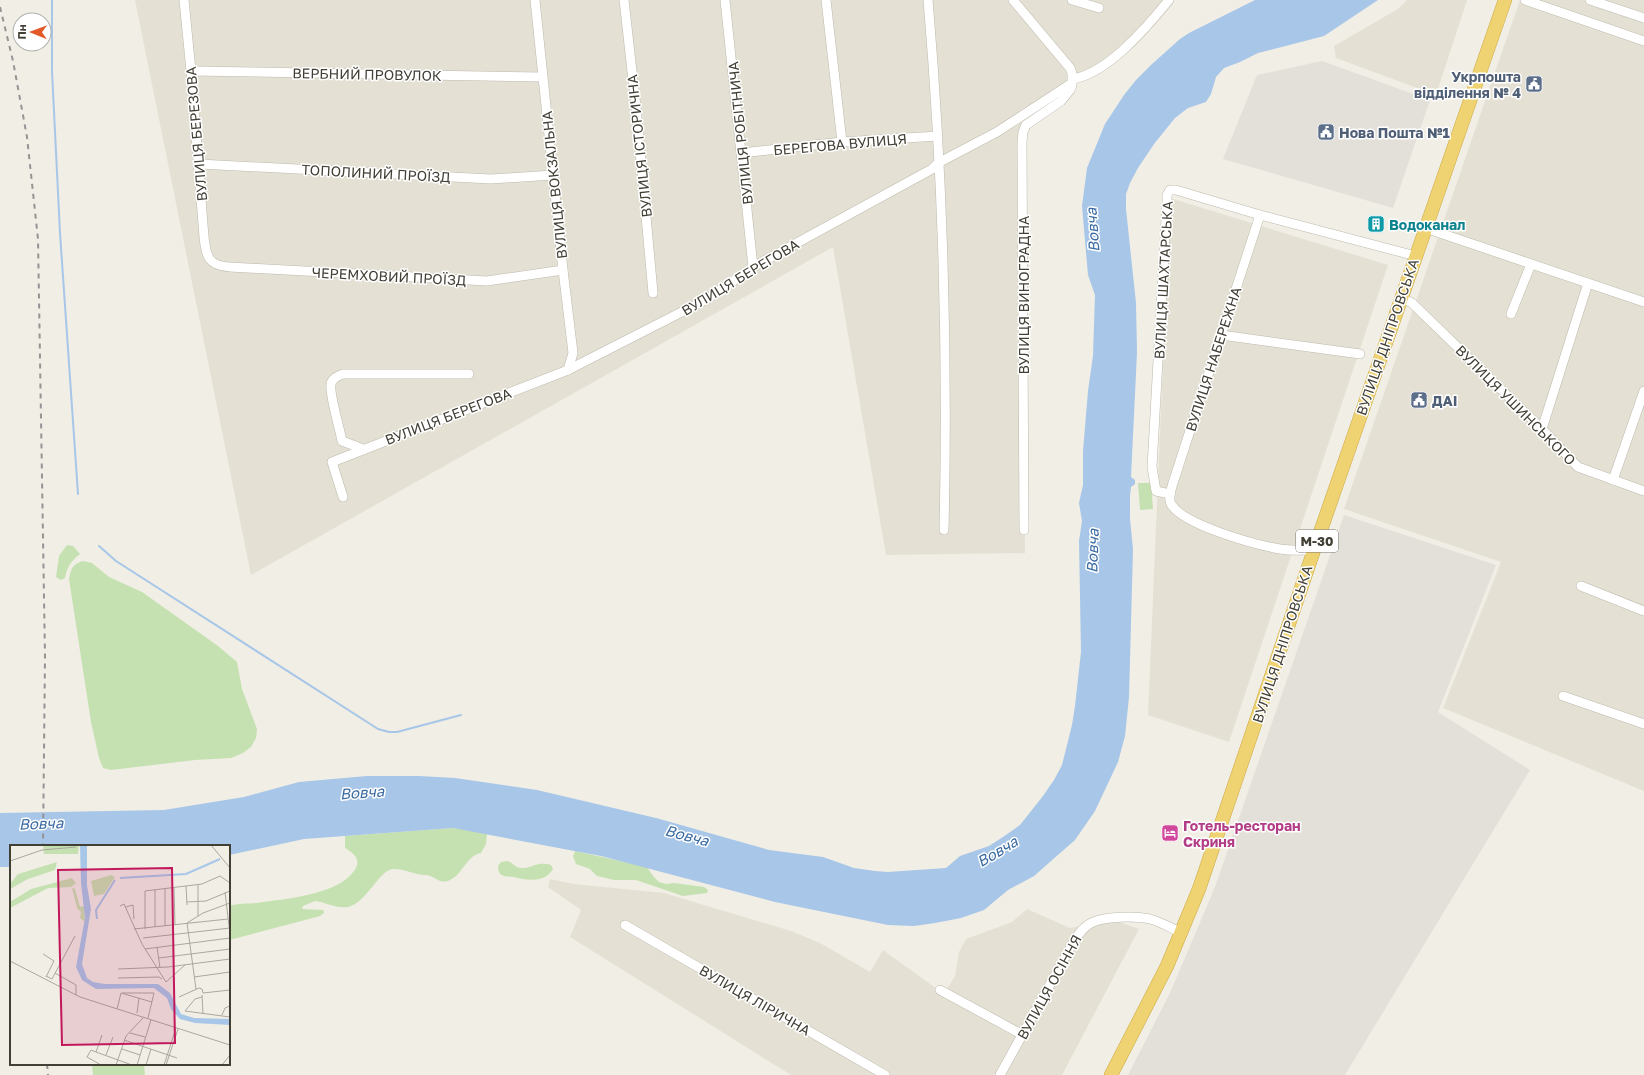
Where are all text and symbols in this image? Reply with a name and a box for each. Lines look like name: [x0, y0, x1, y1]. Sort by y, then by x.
north arrow: [12, 12, 52, 52]
text: Пн: [15, 24, 28, 39]
street label: ВУЛИЦЯ РОБІТНИЧА: [724, 60, 756, 205]
street label: ВЕРБНИЙ ПРОВУЛОК: [292, 64, 442, 84]
street label: ВУЛИЦЯ БЕРЕЗОВА: [182, 65, 210, 202]
place label: Укрпошта відділення № 4: [1414, 68, 1521, 101]
street label: ВУЛИЦЯ ІСТОРИЧНА: [623, 73, 655, 218]
public building icon: Укрпошта відділення № 4: [1524, 74, 1544, 94]
street label: ВУЛИЦЯ ВОКЗАЛЬНА: [538, 110, 570, 260]
public building icon: Нова Пошта №1: [1316, 122, 1336, 142]
place label: Нова Пошта №1: [1339, 124, 1450, 141]
street label: БЕРЕГОВА ВУЛИЦЯ: [773, 130, 907, 158]
street label: ТОПОЛИНИЙ ПРОЇЗД: [301, 161, 451, 185]
street label: ВУЛИЦЯ ШАХТАРСЬКА: [1150, 200, 1176, 360]
water label: Вовча: [1081, 207, 1103, 253]
building icon: Водоканал: [1366, 214, 1386, 234]
street label: ВУЛИЦЯ ВИНОГРАДНА: [1015, 215, 1032, 374]
place label: Водоканал: [1389, 216, 1465, 233]
street label: ВУЛИЦЯ БЕРЕГОВА: [678, 235, 802, 319]
street label: ВУЛИЦЯ ДНІПРОВСЬКА: [1352, 256, 1422, 418]
street label: ЧЕРЕМХОВИЙ ПРОЇЗД: [311, 263, 467, 289]
street label: ВУЛИЦЯ НАБЕРЕЖНА: [1182, 284, 1245, 433]
street label: ВУЛИЦЯ УШИНСЬКОГО: [1452, 341, 1580, 469]
street label: ВУЛИЦЯ БЕРЕГОВА: [382, 384, 514, 448]
public building icon: ДАІ: [1409, 390, 1429, 410]
place label: ДАІ: [1432, 392, 1457, 409]
water label: Вовча: [1082, 528, 1102, 573]
road number: М-30: [1296, 530, 1338, 552]
street label: ВУЛИЦЯ ДНІПРОВСЬКА: [1248, 563, 1316, 725]
water label: Вовча: [339, 781, 385, 803]
water label: Вовча: [19, 813, 64, 833]
place label: Готель-ресторан Скриня: [1183, 817, 1301, 850]
water label: Вовча: [663, 821, 711, 850]
hotel icon: Готель-ресторан Скриня: [1160, 823, 1180, 843]
water label: Вовча: [973, 832, 1021, 870]
inset map: [10, 845, 230, 1065]
street label: ВУЛИЦЯ ОСІННЯ: [1013, 932, 1085, 1042]
street label: ВУЛИЦЯ ЛІРИЧНА: [696, 961, 814, 1039]

